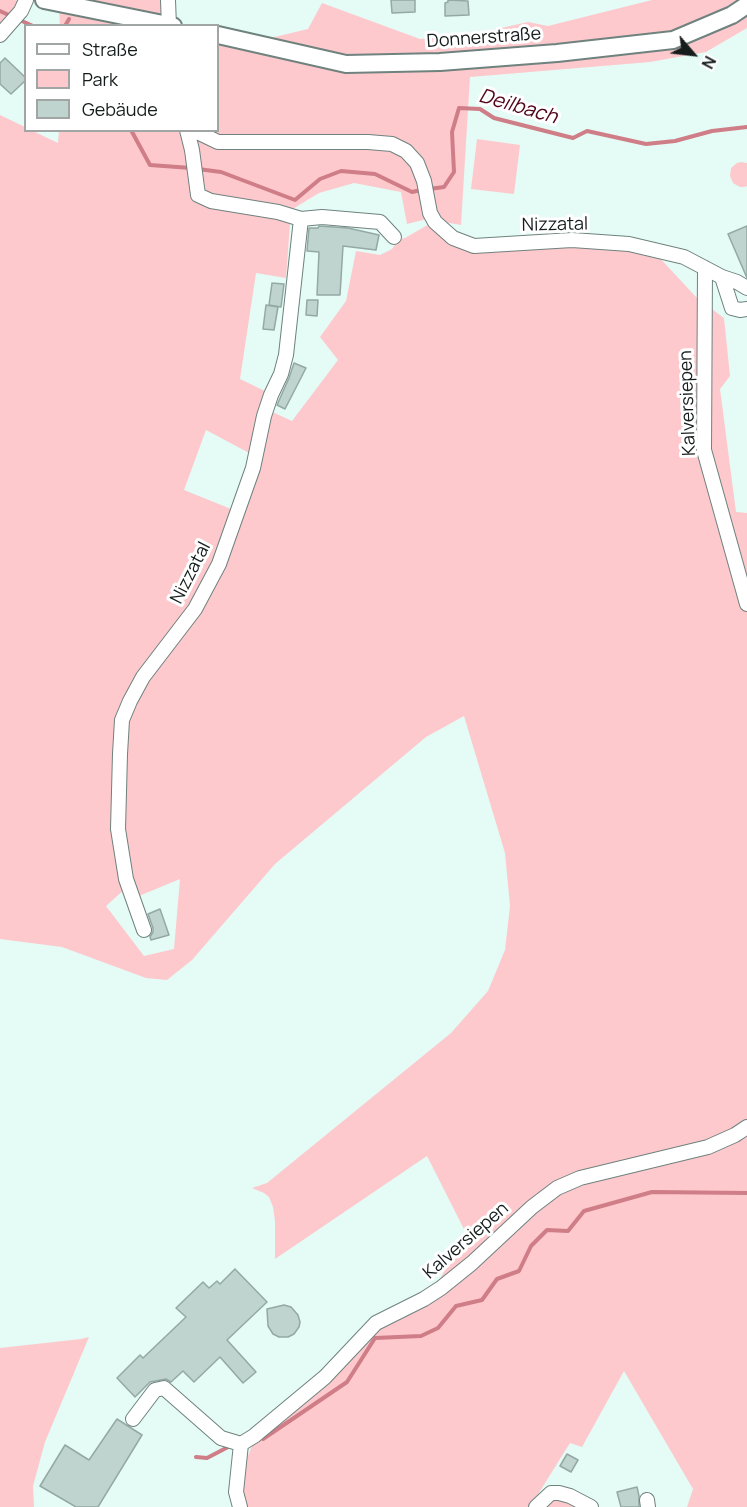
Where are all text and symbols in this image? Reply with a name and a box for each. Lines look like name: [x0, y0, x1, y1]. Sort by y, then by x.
street label: Donnerstraße: [426, 23, 542, 53]
legend: [24, 24, 219, 132]
north arrow: [663, 24, 723, 84]
text: Straße: [82, 37, 138, 61]
text: N: [696, 52, 721, 73]
text: Park: [82, 67, 118, 91]
water label: Deilbach: [476, 84, 560, 130]
text: Gebäude: [82, 97, 158, 121]
street label: Nizzatal: [522, 214, 588, 236]
street label: Kalversiepen: [675, 350, 701, 456]
street label: Nizzatal: [166, 538, 216, 608]
street label: Kalversiepen: [419, 1198, 513, 1284]

